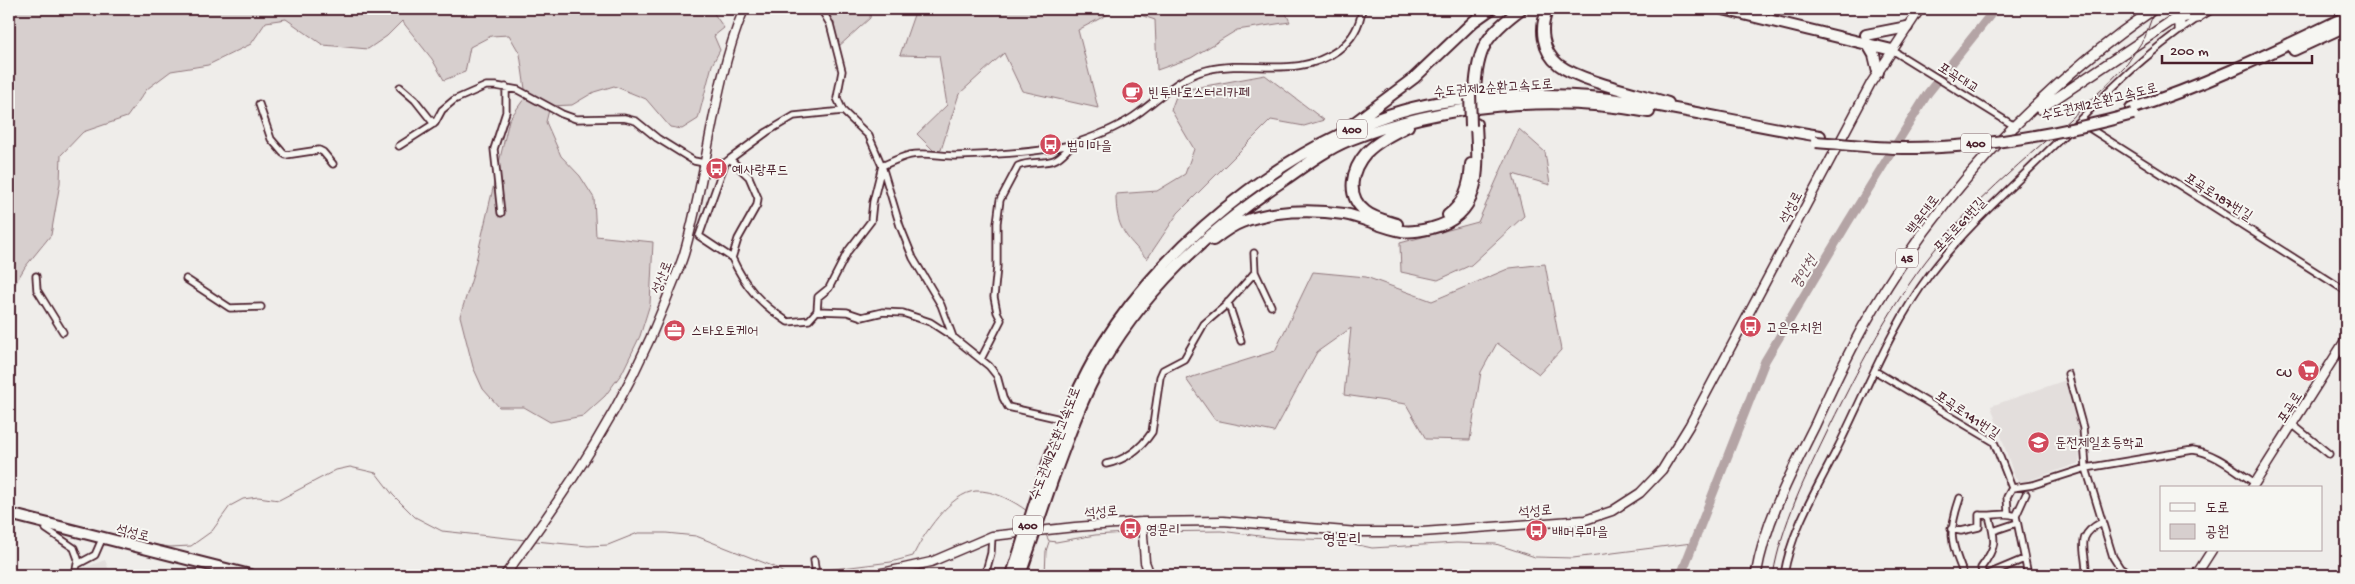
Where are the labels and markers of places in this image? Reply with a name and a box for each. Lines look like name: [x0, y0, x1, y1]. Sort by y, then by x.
cafe icon: 빈투바로스터리카페: [1120, 80, 1144, 104]
place label: 빈투바로스터리카페: [1148, 86, 1249, 103]
bus stop icon: 법미마을: [1039, 133, 1063, 157]
place label: 법미마을: [1067, 139, 1112, 156]
bus stop icon: 예사랑푸드: [704, 157, 728, 181]
place label: 예사랑푸드: [732, 163, 788, 180]
bus stop icon: 고은유치원: [1738, 315, 1762, 339]
office icon: 스타오토케어: [663, 318, 687, 342]
place label: 고은유치원: [1766, 321, 1822, 338]
place label: 스타오토케어: [691, 324, 759, 341]
supermarket icon: CU: [2296, 359, 2320, 383]
place label: CU: [2276, 365, 2292, 382]
school or university icon: 둔전제일초등학교: [2027, 430, 2051, 454]
place label: 둔전제일초등학교: [2055, 436, 2145, 453]
bus stop icon: 영문리: [1118, 517, 1142, 541]
bus stop icon: 배머루마을: [1524, 519, 1548, 543]
place label: 영문리: [1146, 523, 1180, 540]
place label: 배머루마을: [1552, 525, 1608, 542]

